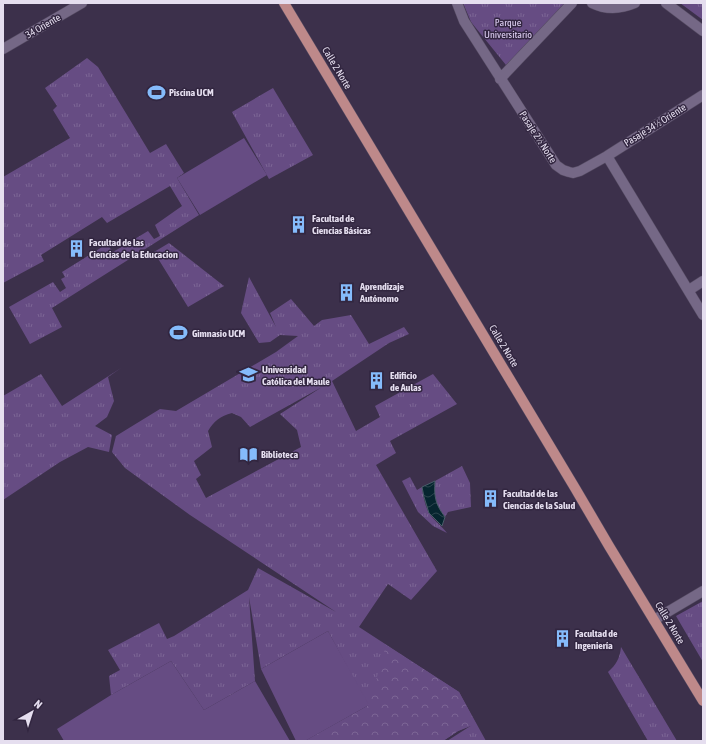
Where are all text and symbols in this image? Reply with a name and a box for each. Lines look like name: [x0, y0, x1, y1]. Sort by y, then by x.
street label: 34 Oriente: [24, 11, 63, 40]
park label: Parque Universitario: [484, 17, 532, 40]
street label: Calle 2 Norte: [320, 45, 354, 91]
sports icon: Piscina UCM: [146, 82, 166, 102]
place label: Piscina UCM: [169, 87, 214, 98]
street label: Pasaje 34½ Oriente: [622, 101, 688, 148]
street label: Pasaje 2½ Norte: [517, 109, 559, 165]
place label: Facultad de Ciencias Básicas: [312, 213, 371, 236]
building icon: Facultad de Ciencias Básicas: [289, 214, 309, 234]
place label: Facultad de las Ciencias de la Educacion: [89, 237, 178, 260]
building icon: Facultad de las Ciencias de la Educacion: [66, 238, 86, 258]
place label: Aprendizaje Autónomo: [359, 281, 405, 304]
building icon: Aprendizaje Autónomo: [337, 282, 357, 302]
sports icon: Gimnasio UCM: [169, 323, 189, 343]
street label: Calle 2 Norte: [487, 323, 521, 369]
place label: Gimnasio UCM: [192, 328, 246, 339]
place label: Universidad Católica del Maule: [262, 364, 330, 387]
school or university icon: Universidad Católica del Maule: [239, 365, 259, 385]
place label: Edificio de Aulas: [390, 370, 422, 393]
building icon: Edificio de Aulas: [367, 371, 387, 391]
library icon: Biblioteca: [238, 444, 258, 464]
place label: Biblioteca: [261, 449, 298, 460]
place label: Facultad de las Ciencias de la Salud: [503, 488, 575, 511]
building icon: Facultad de las Ciencias de la Salud: [480, 489, 500, 509]
street label: Calle 2 Norte: [653, 600, 687, 646]
place label: Facultad de Ingeniería: [575, 628, 618, 651]
building icon: Facultad de Ingeniería: [552, 629, 572, 649]
north arrow: [12, 692, 52, 732]
text: N: [32, 698, 45, 711]

